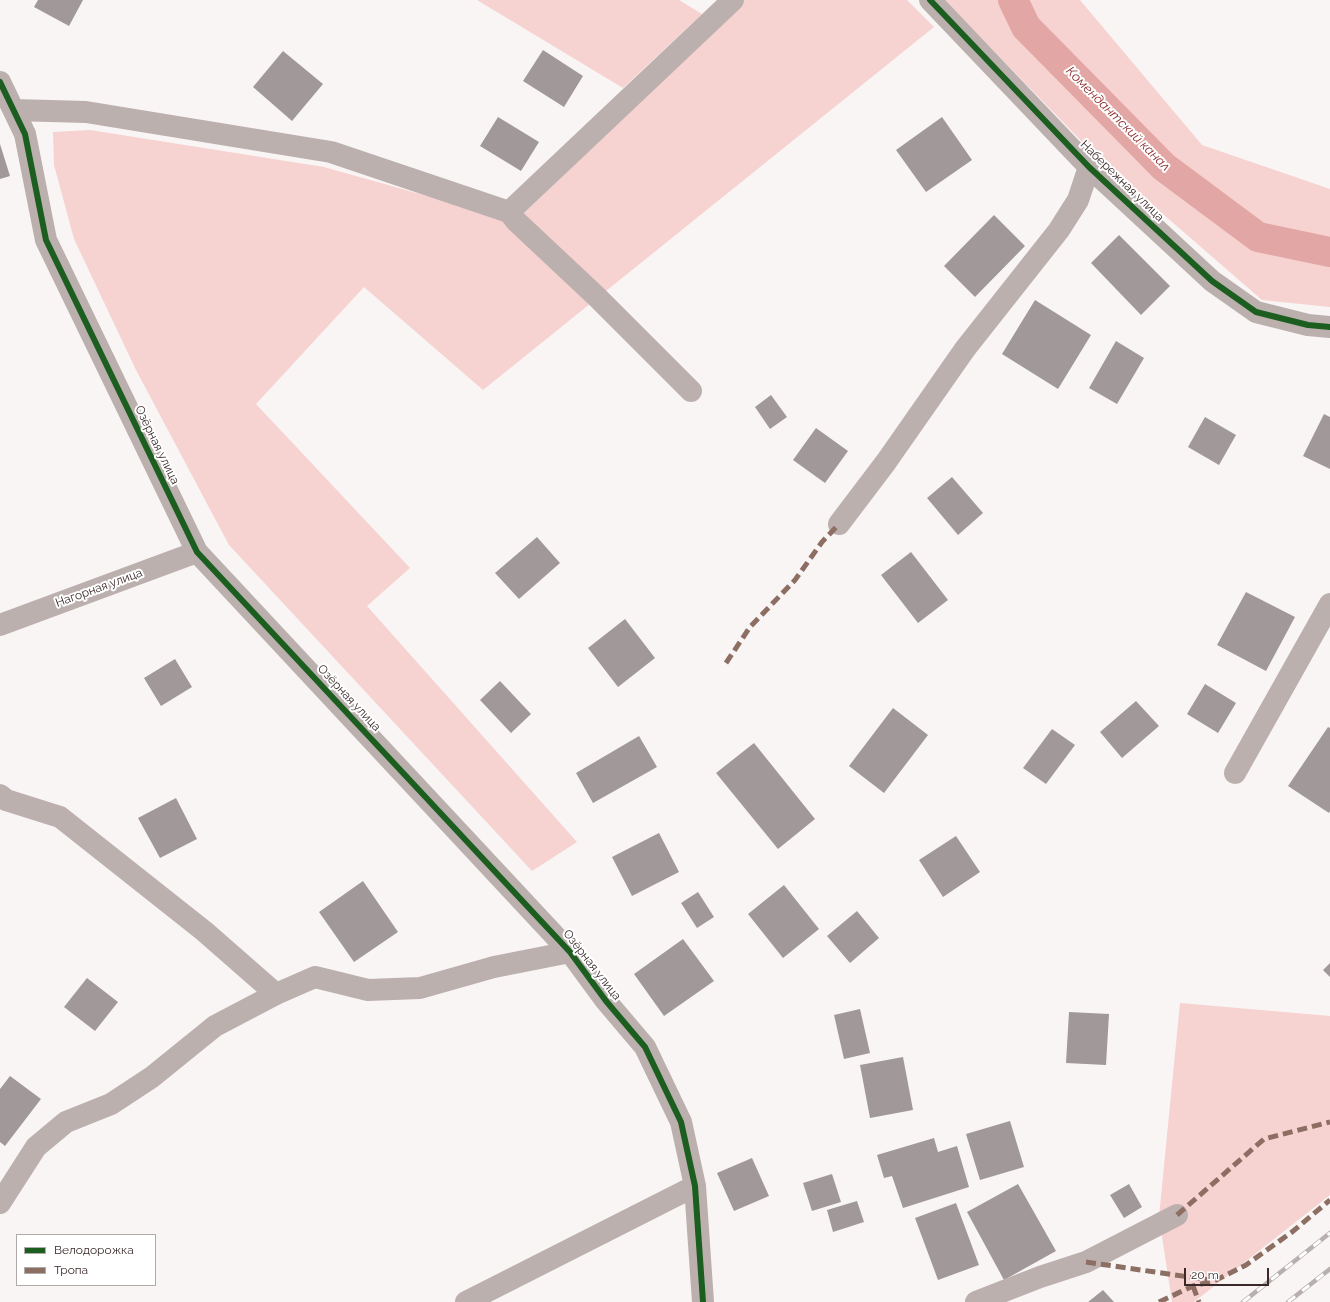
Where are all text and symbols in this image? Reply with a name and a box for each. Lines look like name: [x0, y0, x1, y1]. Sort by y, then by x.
water label: Комендантский канал: [1063, 64, 1173, 174]
street label: Набережная улица: [1077, 137, 1167, 225]
street label: Озёрная улица: [132, 403, 182, 487]
street label: Нагорная улица: [54, 566, 144, 610]
street label: Озёрная улица: [314, 662, 384, 734]
street label: Озёрная улица: [560, 927, 624, 1003]
legend: [16, 1234, 156, 1286]
text: Велодорожка: [54, 1243, 134, 1257]
scale bar: [1186, 1260, 1271, 1286]
text: Тропа: [54, 1263, 88, 1277]
text: 20 m: [1191, 1268, 1219, 1282]

